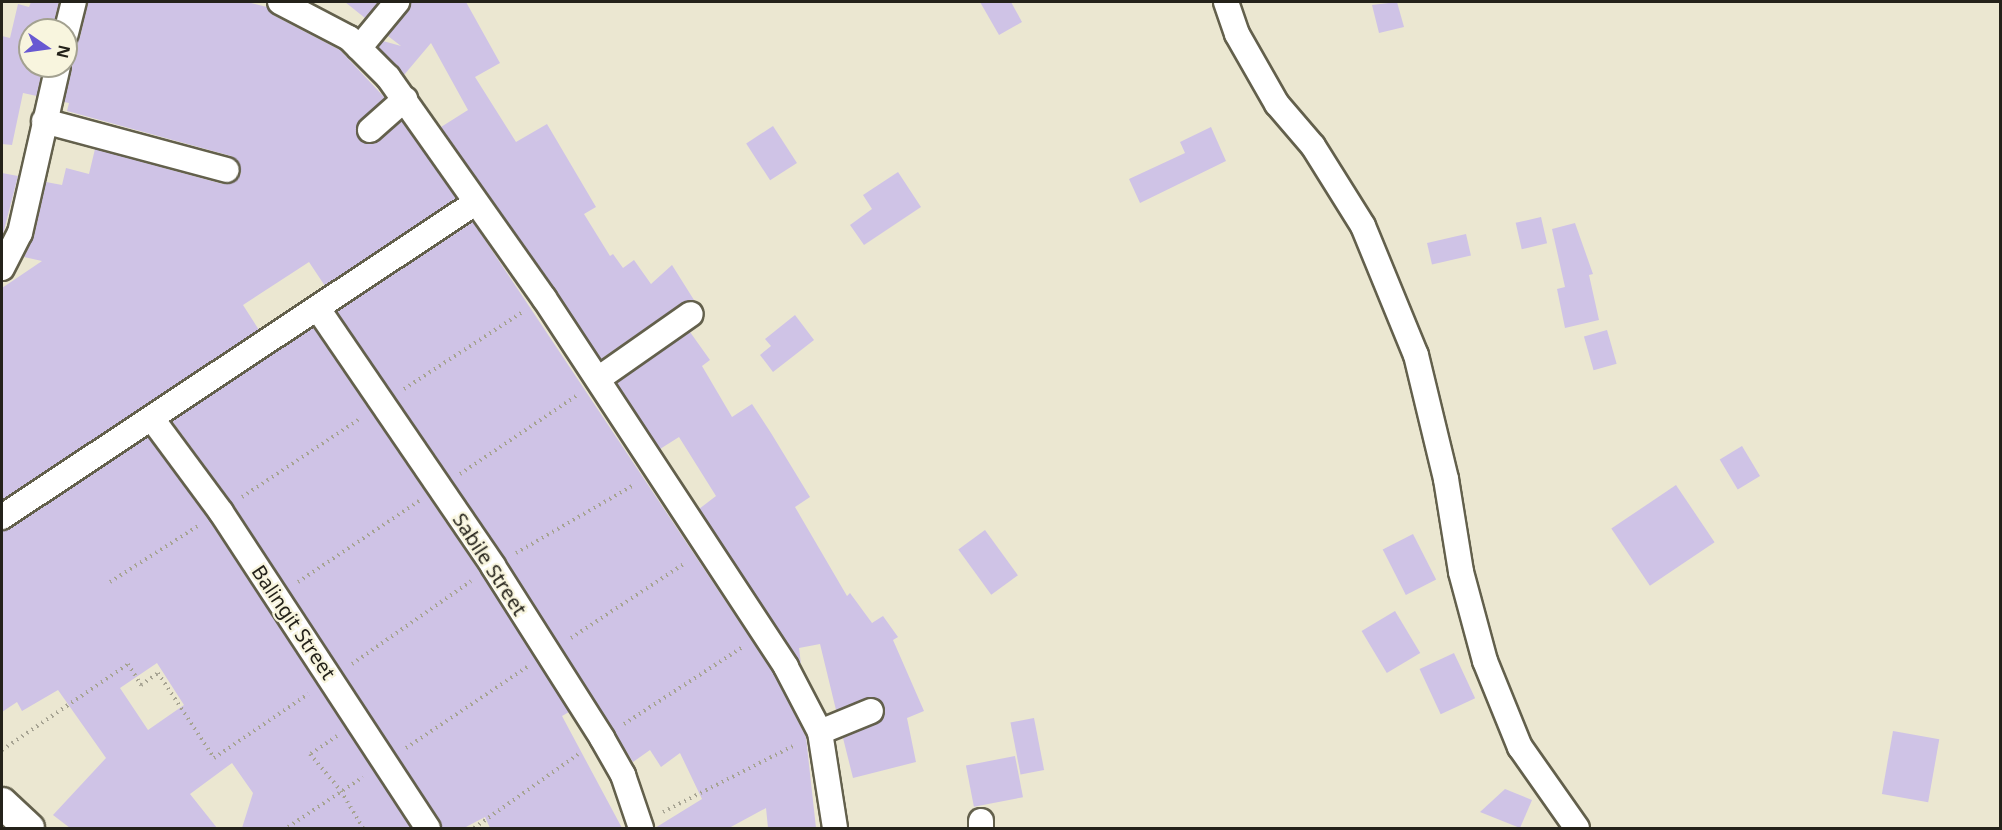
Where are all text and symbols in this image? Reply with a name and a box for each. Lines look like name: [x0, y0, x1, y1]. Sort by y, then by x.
north arrow: [18, 18, 78, 78]
text: N: [51, 43, 76, 60]
street label: Sabile Street: [448, 508, 532, 620]
street label: Balingit Street: [247, 560, 341, 684]

